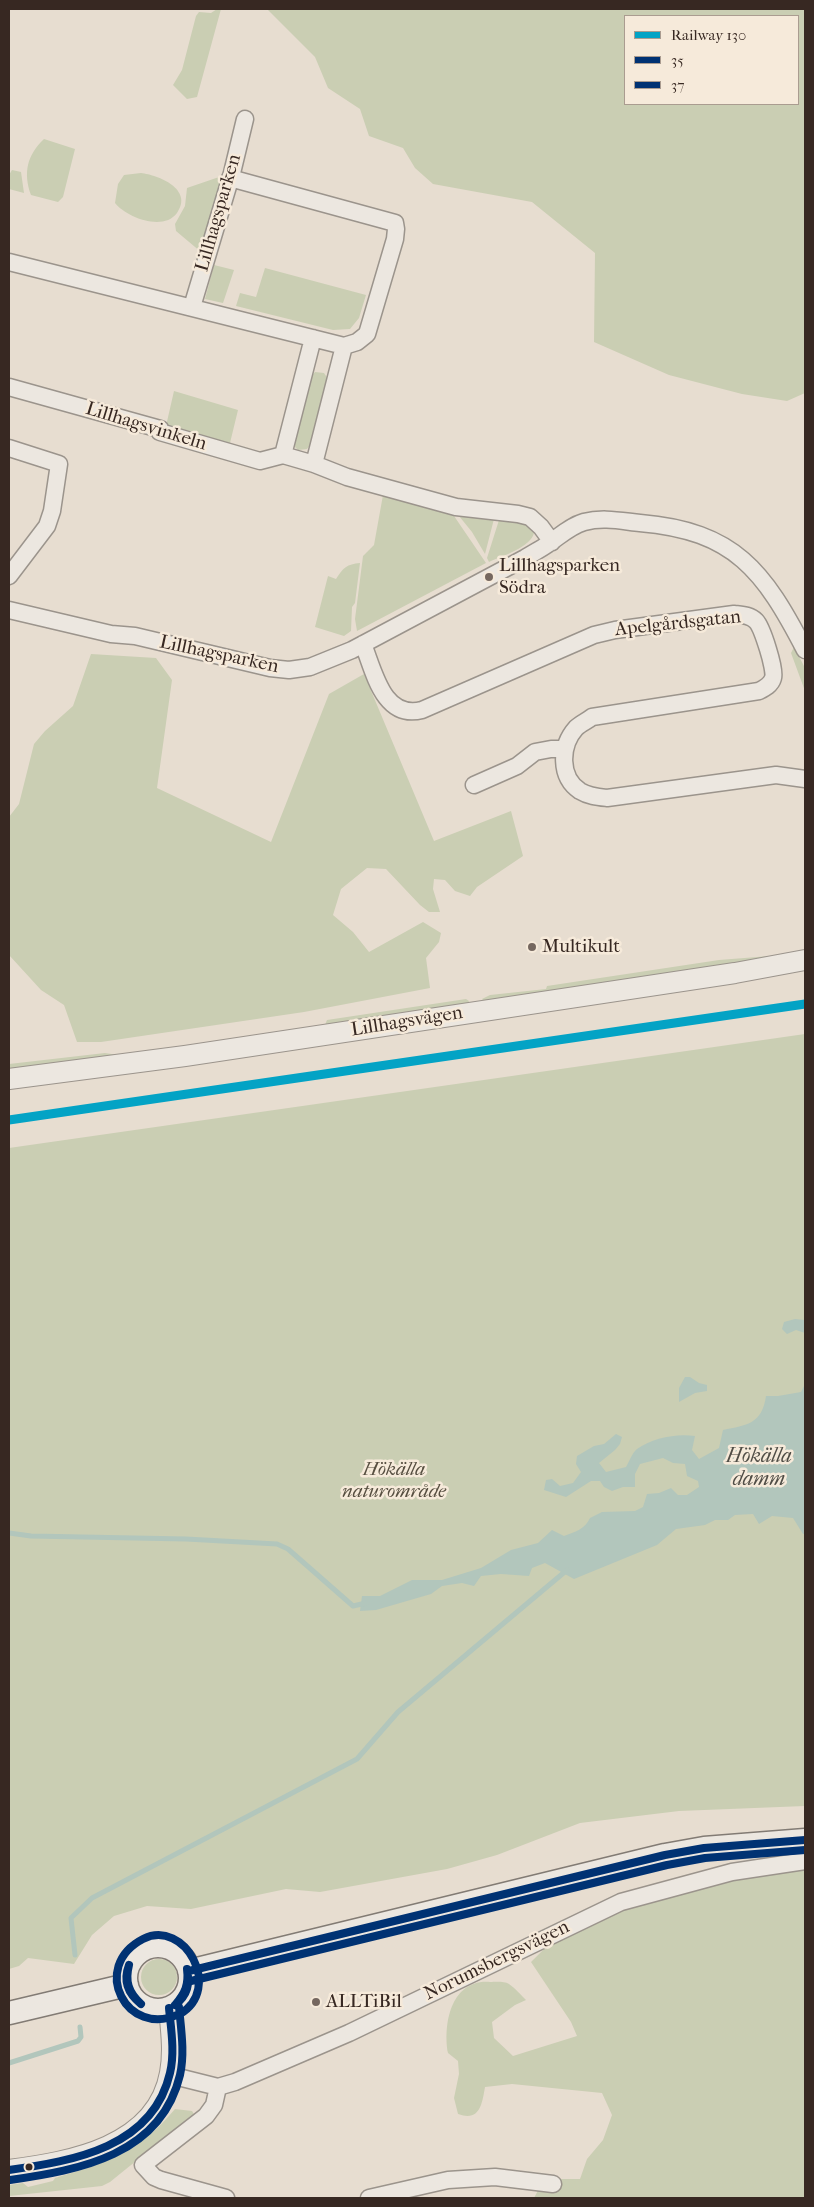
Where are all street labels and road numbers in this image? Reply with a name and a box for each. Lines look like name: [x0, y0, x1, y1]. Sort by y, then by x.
street label: Lillhagsparken: [191, 152, 247, 274]
street label: Lillhagsvinkeln: [83, 398, 209, 456]
street label: Apelgårdsgatan: [614, 606, 742, 642]
street label: Lillhagsparken: [157, 631, 281, 679]
street label: Lillhagsvägen: [349, 1002, 465, 1042]
street label: Norumsbergsvägen: [421, 1916, 573, 2006]

